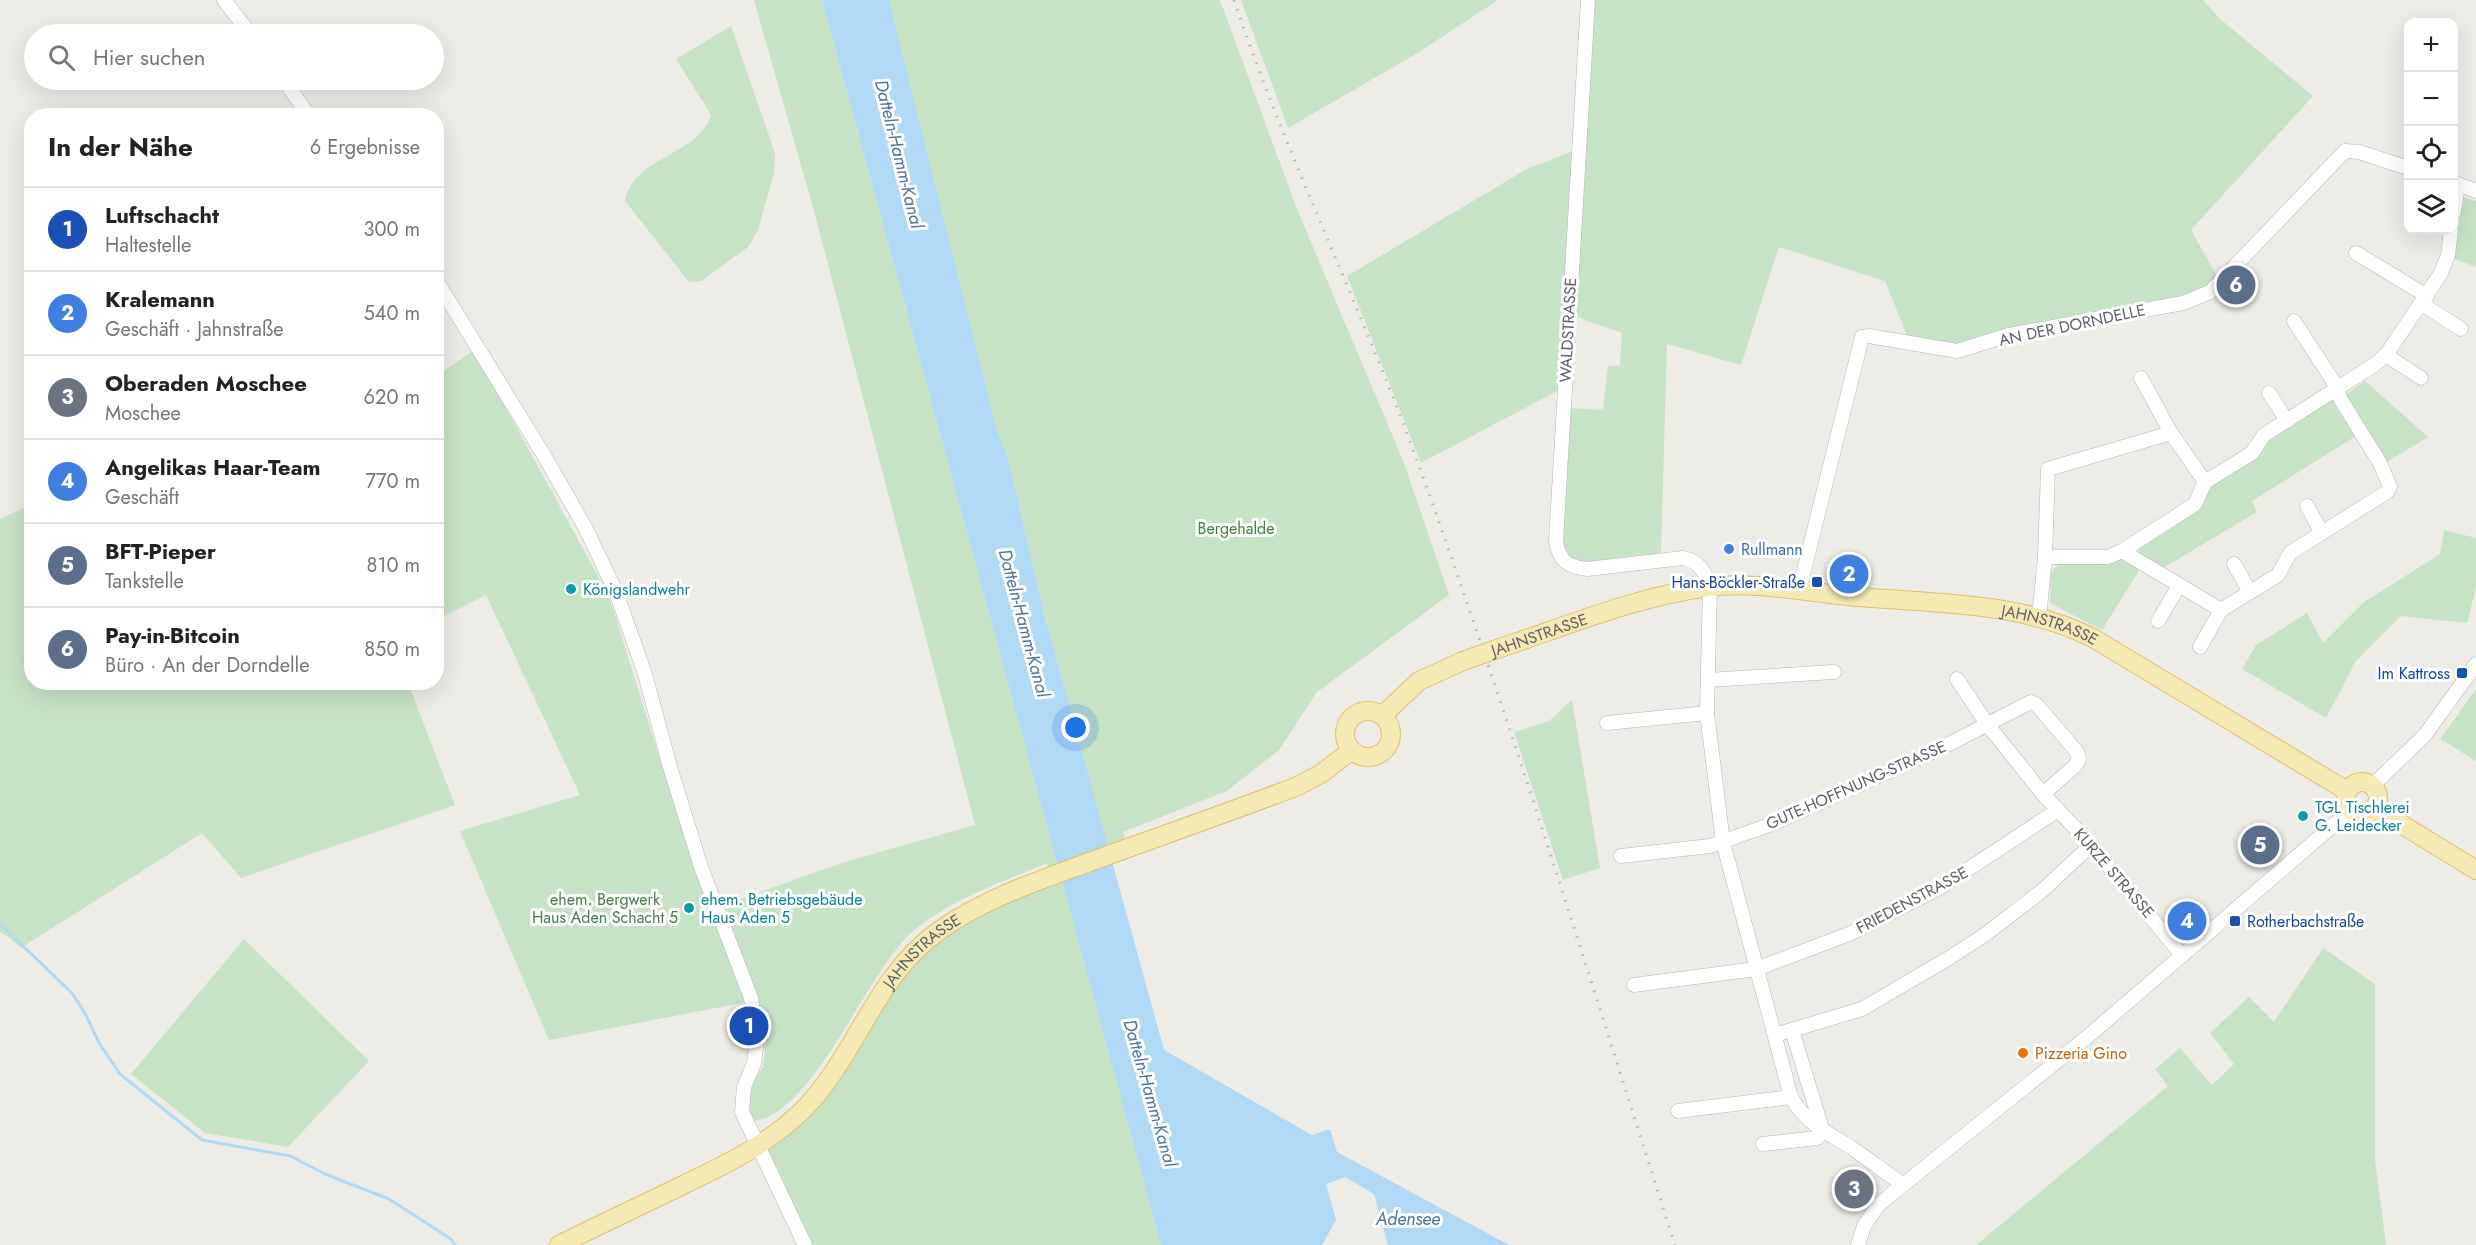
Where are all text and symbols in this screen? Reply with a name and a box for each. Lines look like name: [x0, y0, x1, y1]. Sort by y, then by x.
map controls: [2404, 18, 2458, 234]
button: +: [2404, 18, 2458, 72]
search box: [24, 24, 444, 90]
icon: search: [45, 41, 78, 74]
text: Hier suchen: [93, 41, 205, 73]
button: −: [2404, 72, 2458, 126]
water label: Datteln-Hamm-Kanal: [868, 77, 930, 232]
button: locate: [2404, 126, 2458, 180]
text: In der Nähe: [48, 128, 193, 166]
text: 6 Ergebnisse: [310, 133, 420, 162]
button: layers: [2404, 180, 2458, 234]
text: Luftschacht: [105, 199, 219, 231]
text: 1: [62, 215, 73, 244]
text: 300 m: [363, 215, 420, 244]
text: Haltestelle: [105, 231, 191, 260]
pin: 6: [2216, 262, 2256, 308]
street label: WALDSTRASSE: [1554, 277, 1582, 383]
text: Kralemann: [105, 283, 215, 315]
street label: AN DER DORNDELLE: [1997, 298, 2147, 352]
text: 2: [61, 299, 74, 328]
text: 540 m: [363, 299, 420, 328]
text: Geschäft · Jahnstraße: [105, 315, 284, 344]
text: Oberaden Moschee: [105, 367, 307, 399]
text: 3: [61, 383, 74, 412]
text: 620 m: [364, 383, 420, 412]
text: Moschee: [105, 399, 181, 428]
text: Angelikas Haar-Team: [105, 451, 321, 483]
text: 4: [61, 467, 74, 496]
text: 770 m: [365, 467, 420, 496]
text: Geschäft: [105, 483, 179, 512]
park label: Bergehalde: [1198, 517, 1274, 540]
text: BFT-Pieper: [105, 535, 216, 567]
place label: Rullmann: [1741, 538, 1803, 561]
marker: Rullmann: [1722, 542, 1736, 556]
water label: Datteln-Hamm-Kanal: [992, 546, 1057, 701]
text: 5: [61, 551, 74, 580]
text: 810 m: [366, 551, 420, 580]
pin: 2: [1830, 552, 1868, 596]
text: Tankstelle: [105, 567, 184, 596]
place label: Hans-Böckler-Straße: [1671, 571, 1805, 594]
marker: Hans-Böckler-Straße: [1810, 575, 1824, 589]
place label: Königslandwehr: [583, 578, 691, 601]
marker: Königslandwehr: [564, 582, 578, 596]
street label: JAHNSTRASSE: [1998, 598, 2103, 650]
street label: JAHNSTRASSE: [1486, 607, 1590, 662]
text: Pay-in-Bitcoin: [105, 619, 240, 651]
text: 6: [61, 635, 74, 664]
text: 850 m: [364, 635, 420, 664]
text: Büro · An der Dorndelle: [105, 651, 309, 680]
place label: Im Kattross: [2378, 662, 2450, 685]
marker: Im Kattross: [2455, 666, 2469, 680]
your location: [1061, 713, 1090, 742]
street label: GUTE-HOFFNUNG-STRASSE: [1762, 735, 1950, 835]
place label: TGL Tischlerei G. Leidecker: [2315, 796, 2410, 837]
marker: TGL Tischlerei G. Leidecker: [2296, 809, 2310, 823]
pin: 5: [2240, 822, 2280, 868]
street label: KURZE STRASSE: [2068, 823, 2160, 923]
street label: FRIEDENSTRASSE: [1852, 861, 1972, 939]
park label: ehem. Bergwerk Haus Aden Schacht 5: [532, 888, 678, 929]
place label: ehem. Betriebsgebäude Haus Aden 5: [701, 888, 862, 929]
pin: 4: [2168, 898, 2206, 944]
marker: ehem. Betriebsgebäude Haus Aden 5: [682, 901, 696, 915]
street label: JAHNSTRASSE: [876, 908, 965, 994]
place label: Rotherbachstraße: [2247, 910, 2364, 933]
marker: Rotherbachstraße: [2228, 914, 2242, 928]
pin: 1: [730, 1004, 768, 1048]
water label: Datteln-Hamm-Kanal: [1117, 1016, 1184, 1171]
place label: Pizzeria Gino: [2035, 1042, 2127, 1065]
marker: Pizzeria Gino: [2016, 1046, 2030, 1060]
pin: 3: [1834, 1166, 1874, 1212]
water label: Adensee: [1375, 1206, 1440, 1232]

